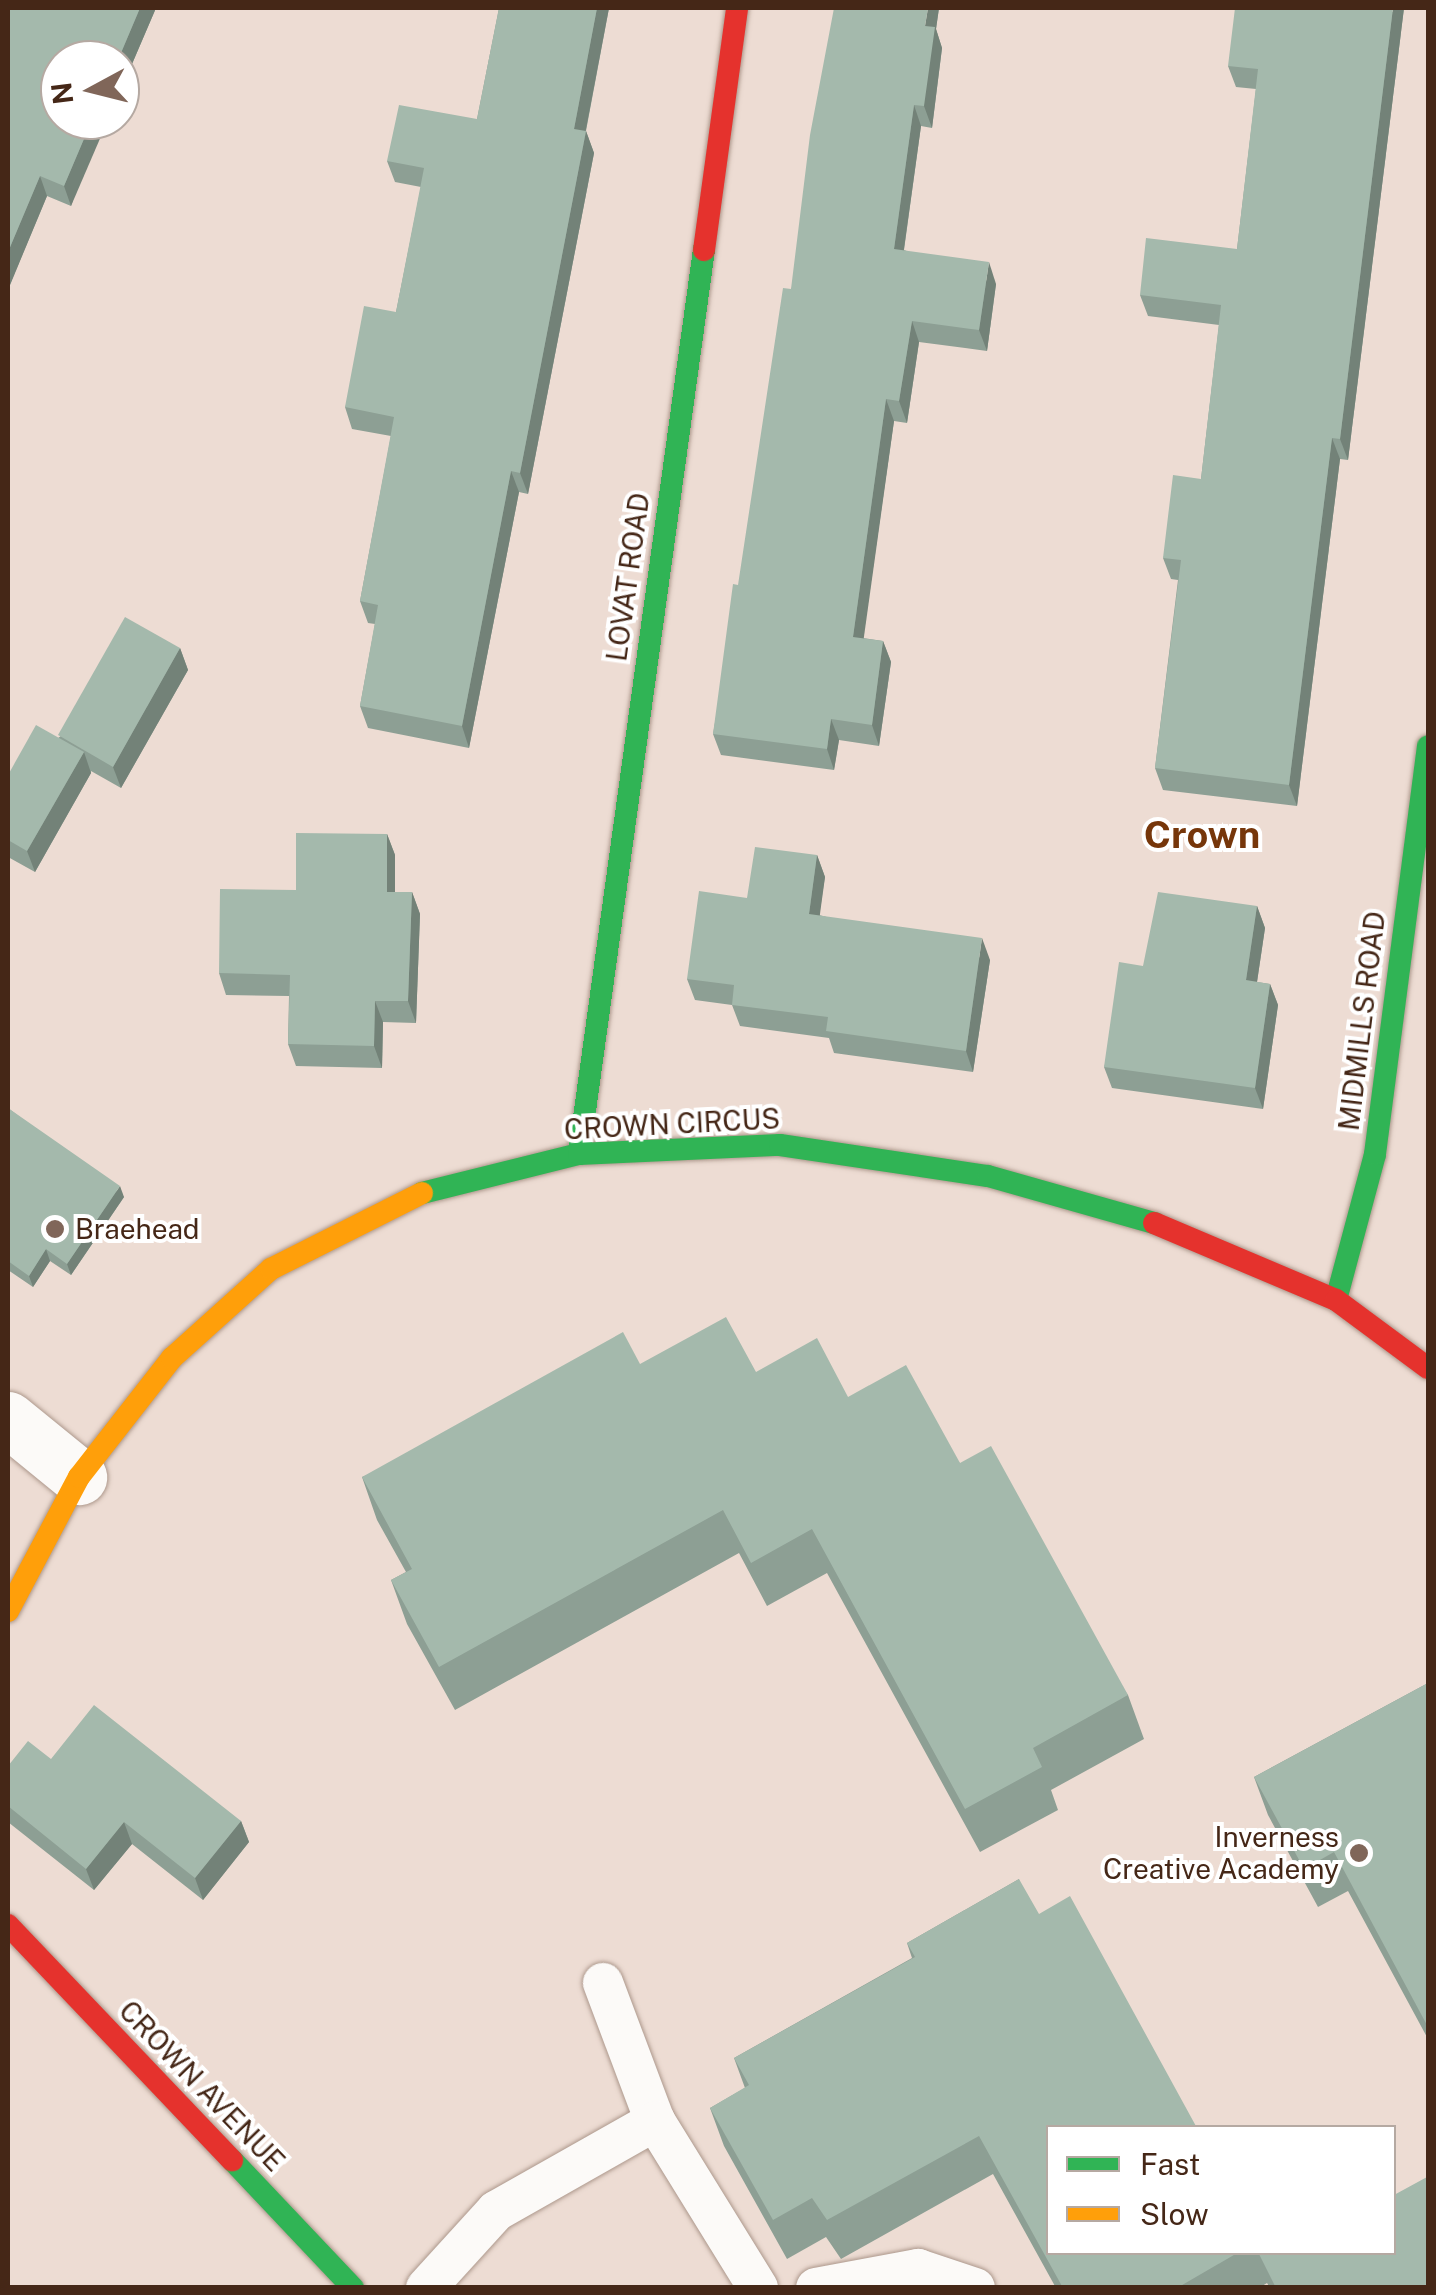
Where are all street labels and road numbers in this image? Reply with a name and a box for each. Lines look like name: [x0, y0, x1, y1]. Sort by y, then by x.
street label: LOVAT ROAD: [600, 491, 656, 663]
street label: MIDMILLS ROAD: [1332, 909, 1392, 1133]
street label: CROWN CIRCUS: [563, 1102, 781, 1146]
street label: CROWN AVENUE: [112, 1994, 292, 2178]

